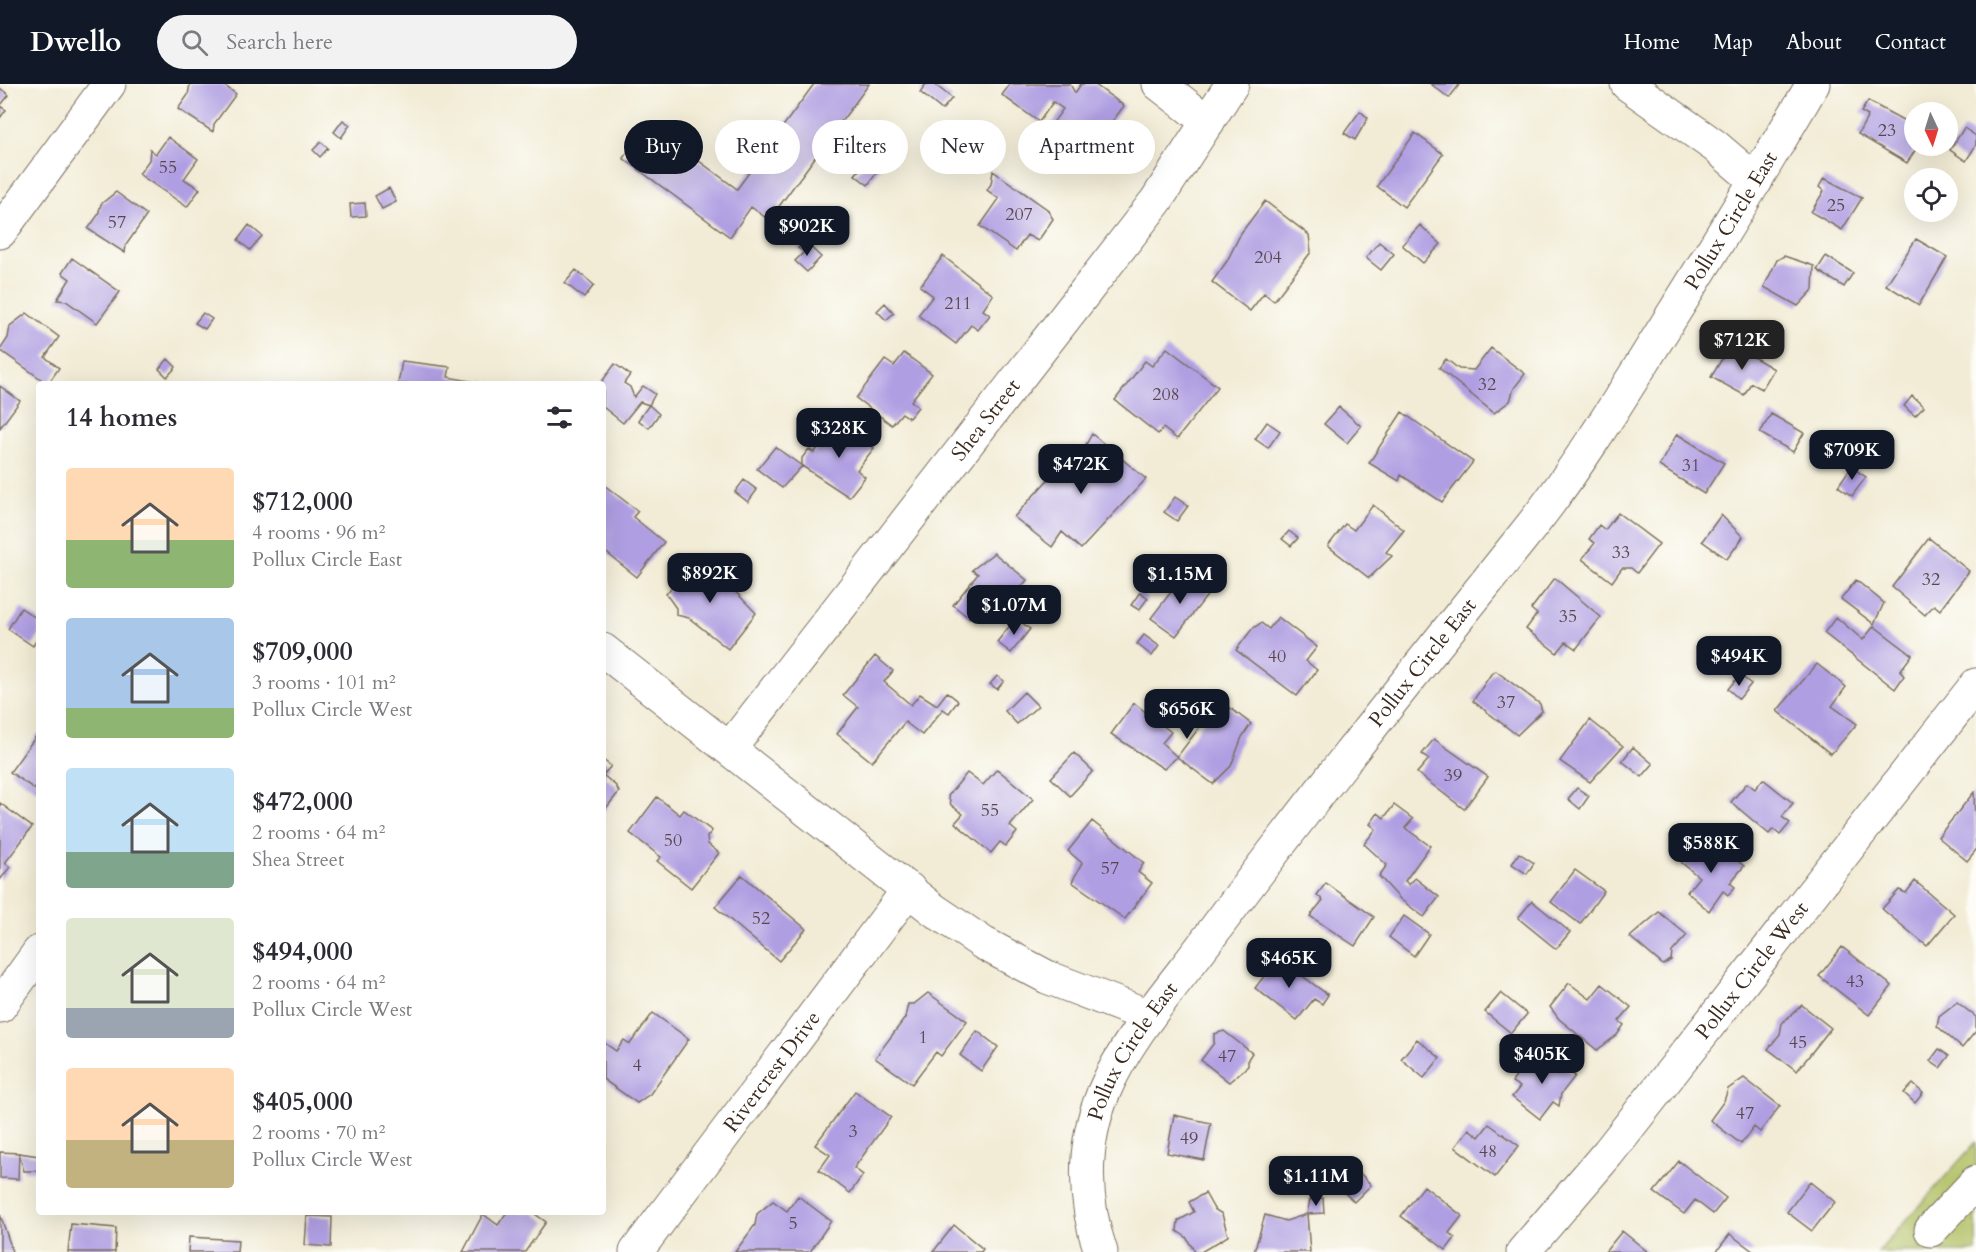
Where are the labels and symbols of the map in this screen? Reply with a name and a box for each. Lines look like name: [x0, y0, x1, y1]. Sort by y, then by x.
north arrow: [1904, 102, 1958, 156]
house number: 23: [1878, 118, 1896, 143]
street label: Pollux Circle East: [1678, 146, 1785, 295]
house number: 55: [159, 155, 177, 180]
house number: 25: [1827, 193, 1845, 218]
house number: 207: [1005, 202, 1033, 227]
pin: $902K: [765, 206, 849, 257]
house number: 57: [108, 210, 126, 235]
house number: 204: [1254, 245, 1282, 270]
house number: 211: [944, 291, 972, 316]
pin: $712K: [1700, 320, 1784, 371]
house number: 32: [1478, 372, 1496, 397]
street label: Shea Street: [945, 373, 1027, 467]
house number: 208: [1152, 382, 1180, 407]
pin: $328K: [797, 408, 881, 459]
pin: $709K: [1810, 430, 1894, 481]
pin: $472K: [1039, 444, 1123, 495]
house number: 31: [1682, 453, 1700, 478]
house number: 33: [1612, 540, 1630, 565]
pin: $892K: [668, 553, 752, 604]
pin: $1.15M: [1131, 554, 1229, 605]
house number: 32: [1922, 567, 1940, 592]
pin: $1.07M: [965, 585, 1063, 636]
street label: Pollux Circle East: [1362, 592, 1483, 734]
house number: 35: [1559, 604, 1577, 629]
pin: $494K: [1697, 636, 1781, 687]
house number: 40: [1268, 644, 1286, 669]
pin: $656K: [1145, 689, 1229, 740]
house number: 37: [1497, 690, 1515, 715]
house number: 39: [1444, 763, 1462, 788]
house number: 55: [981, 798, 999, 823]
pin: $588K: [1669, 823, 1753, 874]
house number: 50: [664, 828, 682, 853]
house number: 57: [1101, 856, 1119, 881]
street label: Pollux Circle West: [1689, 895, 1816, 1046]
house number: 52: [752, 906, 770, 931]
pin: $465K: [1247, 938, 1331, 989]
house number: 43: [1846, 969, 1864, 994]
street label: Pollux Circle East: [1081, 976, 1185, 1124]
street label: Rivercrest Drive: [717, 1005, 827, 1138]
house number: 1: [918, 1025, 928, 1050]
house number: 45: [1789, 1030, 1807, 1055]
pin: $405K: [1500, 1034, 1584, 1085]
house number: 47: [1218, 1044, 1236, 1069]
house number: 4: [632, 1053, 642, 1078]
house number: 47: [1736, 1101, 1754, 1126]
house number: 3: [848, 1119, 858, 1144]
house number: 49: [1180, 1126, 1198, 1151]
house number: 48: [1479, 1139, 1497, 1164]
pin: $1.11M: [1267, 1156, 1365, 1207]
house number: 5: [788, 1211, 798, 1236]

